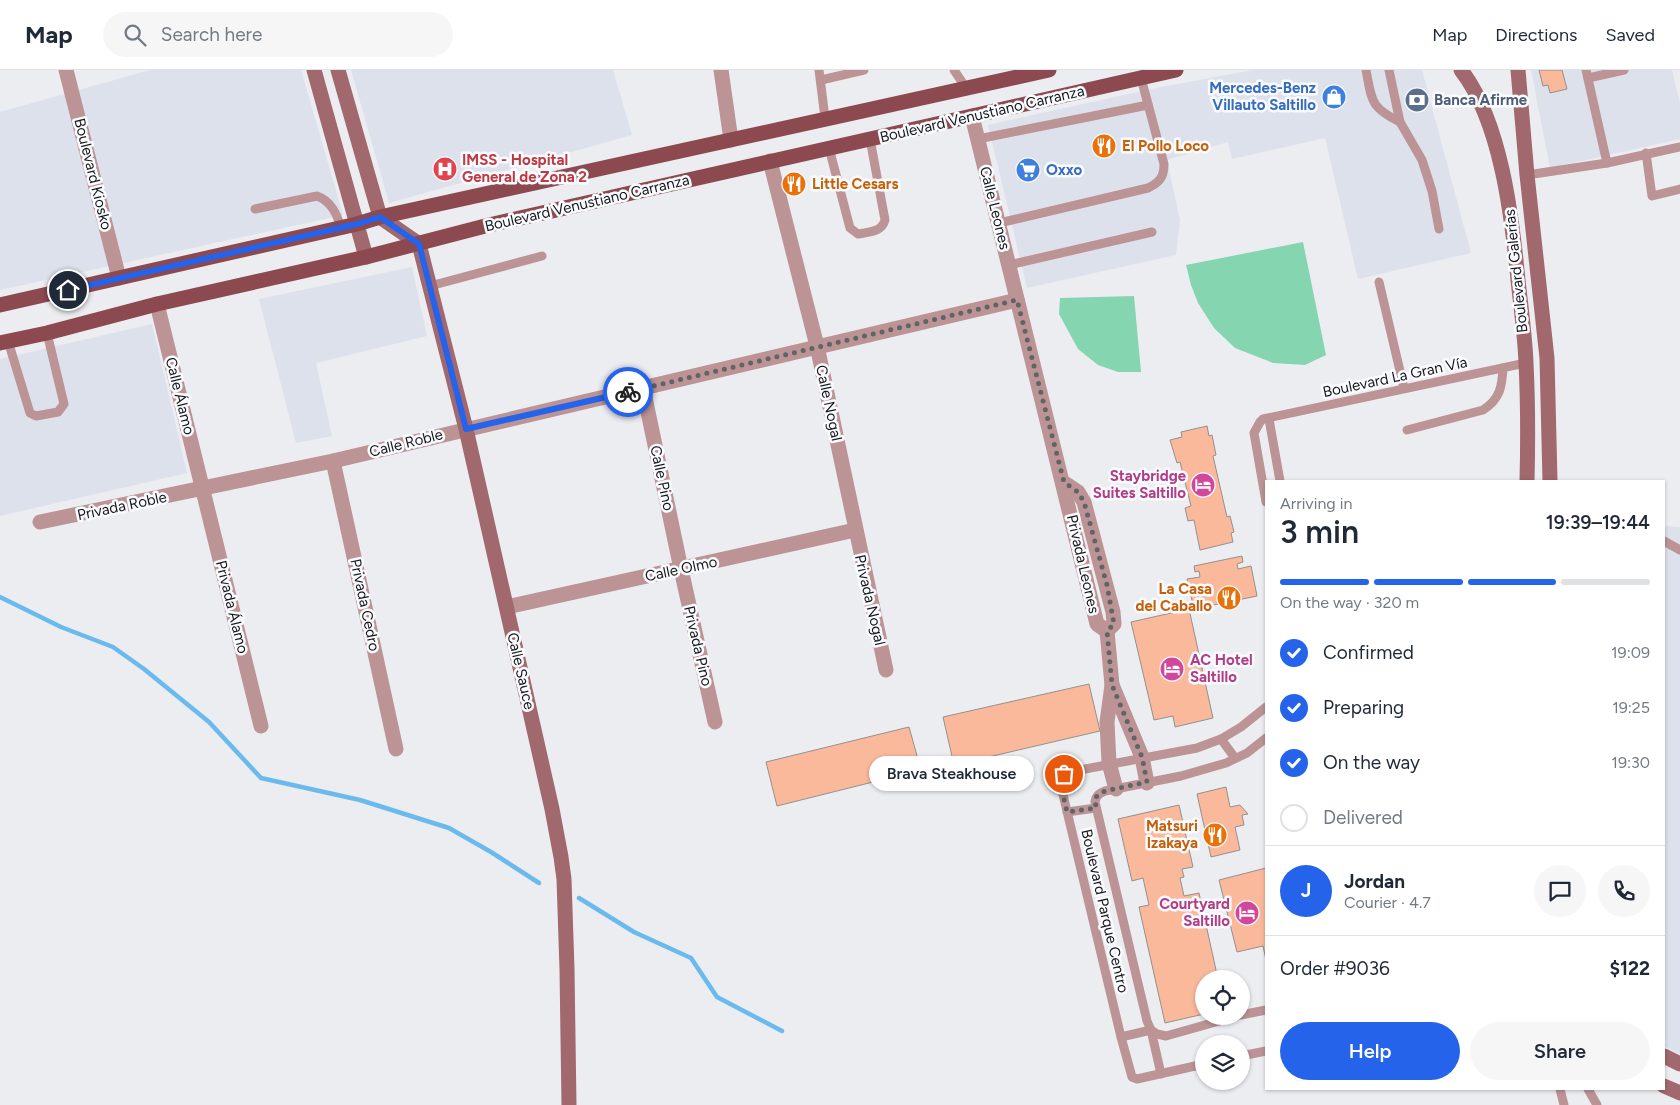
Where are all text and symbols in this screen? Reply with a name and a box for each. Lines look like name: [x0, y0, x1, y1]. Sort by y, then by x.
search box: [103, 12, 453, 57]
text: Map: [25, 20, 73, 49]
icon: search: [121, 21, 149, 49]
text: Search here: [161, 23, 262, 46]
text: Map: [1432, 24, 1467, 46]
text: Directions: [1495, 24, 1577, 46]
text: Saved: [1605, 24, 1655, 46]
place label: Mercedes-Benz Villauto Saltillo: [1209, 79, 1316, 114]
street label: Boulevard Venustiano Carranza: [878, 82, 1086, 146]
shop icon: Mercedes-Benz Villauto Saltillo: [1321, 84, 1347, 110]
bank icon: Banca Afirme: [1404, 87, 1430, 113]
place label: Banca Afirme: [1434, 91, 1528, 109]
street label: Boulevard Kiosko: [70, 116, 116, 232]
restaurant icon: El Pollo Loco: [1091, 133, 1117, 159]
place label: El Pollo Loco: [1122, 137, 1209, 155]
place label: IMSS - Hospital General de Zona 2: [462, 151, 587, 186]
hospital icon: IMSS - Hospital General de Zona 2: [432, 156, 458, 182]
supermarket icon: Oxxo: [1015, 157, 1041, 183]
place label: Oxxo: [1046, 161, 1083, 179]
street label: Calle Leones: [976, 164, 1014, 252]
street label: Boulevard Venustiano Carranza: [483, 171, 691, 235]
restaurant icon: Little Cesars: [781, 171, 807, 197]
place label: Little Cesars: [812, 175, 898, 193]
street label: Boulevard Galerías: [1501, 208, 1531, 334]
pin: [47, 269, 89, 311]
icon: home: [54, 276, 82, 304]
street label: Boulevard La Gran Vía: [1321, 353, 1469, 401]
street label: Calle Álamo: [162, 355, 198, 437]
street label: Calle Nogal: [812, 363, 846, 443]
courier: [603, 367, 653, 417]
icon: bike: [614, 378, 642, 406]
street label: Calle Roble: [367, 425, 445, 461]
street label: Calle Pino: [646, 444, 678, 513]
place label: Staybridge Suites Saltillo: [1093, 467, 1187, 502]
hotel icon: Staybridge Suites Saltillo: [1190, 472, 1216, 498]
street label: Privada Roble: [76, 488, 168, 524]
text: Arriving in: [1280, 494, 1352, 513]
text: 19:39–19:44: [1546, 511, 1650, 534]
street label: Privada Leones: [1063, 513, 1103, 615]
text: 3 min: [1280, 513, 1359, 551]
street label: Calle Olmo: [643, 553, 719, 585]
street label: Privada Nogal: [851, 553, 889, 647]
street label: Privada Cedro: [346, 557, 384, 653]
street label: Privada Álamo: [212, 559, 252, 656]
place label: La Casa del Caballo: [1136, 580, 1212, 615]
restaurant icon: La Casa del Caballo: [1216, 585, 1242, 611]
text: On the way · 320 m: [1280, 593, 1419, 612]
street label: Privada Pino: [680, 604, 716, 688]
street label: Calle Sauce: [503, 631, 539, 711]
icon: check: [1280, 639, 1308, 667]
text: Confirmed: [1323, 641, 1414, 664]
text: 19:09: [1611, 643, 1650, 662]
place label: AC Hotel Saltillo: [1190, 651, 1253, 686]
hotel icon: AC Hotel Saltillo: [1159, 656, 1185, 682]
icon: check: [1280, 694, 1308, 722]
text: Preparing: [1323, 696, 1404, 719]
text: 19:25: [1612, 698, 1650, 717]
icon: check: [1280, 749, 1308, 777]
text: On the way: [1323, 751, 1420, 774]
pin: [1043, 753, 1085, 795]
text: 19:30: [1611, 753, 1650, 772]
callout: Brava Steakhouse: [869, 756, 1034, 792]
icon: bag: [1050, 760, 1078, 788]
text: Brava Steakhouse: [887, 764, 1016, 783]
text: Delivered: [1323, 806, 1403, 829]
place label: Matsuri Izakaya: [1146, 817, 1198, 852]
restaurant icon: Matsuri Izakaya: [1202, 822, 1228, 848]
street label: Boulevard Parque Centro: [1077, 827, 1133, 995]
button: chat: [1534, 865, 1586, 917]
button: phone: [1598, 865, 1650, 917]
text: Jordan: [1344, 870, 1405, 893]
text: J: [1301, 879, 1311, 902]
text: Courier · 4.7: [1344, 893, 1431, 912]
place label: Courtyard Saltillo: [1159, 895, 1230, 930]
hotel icon: Courtyard Saltillo: [1234, 900, 1260, 926]
text: Order #9036: [1280, 957, 1390, 980]
text: $122: [1609, 957, 1650, 980]
map controls: [1195, 970, 1250, 1090]
button: locate: [1195, 970, 1250, 1025]
button: Help: [1280, 1022, 1460, 1080]
button: Share: [1470, 1022, 1650, 1080]
button: layers: [1195, 1035, 1250, 1090]

